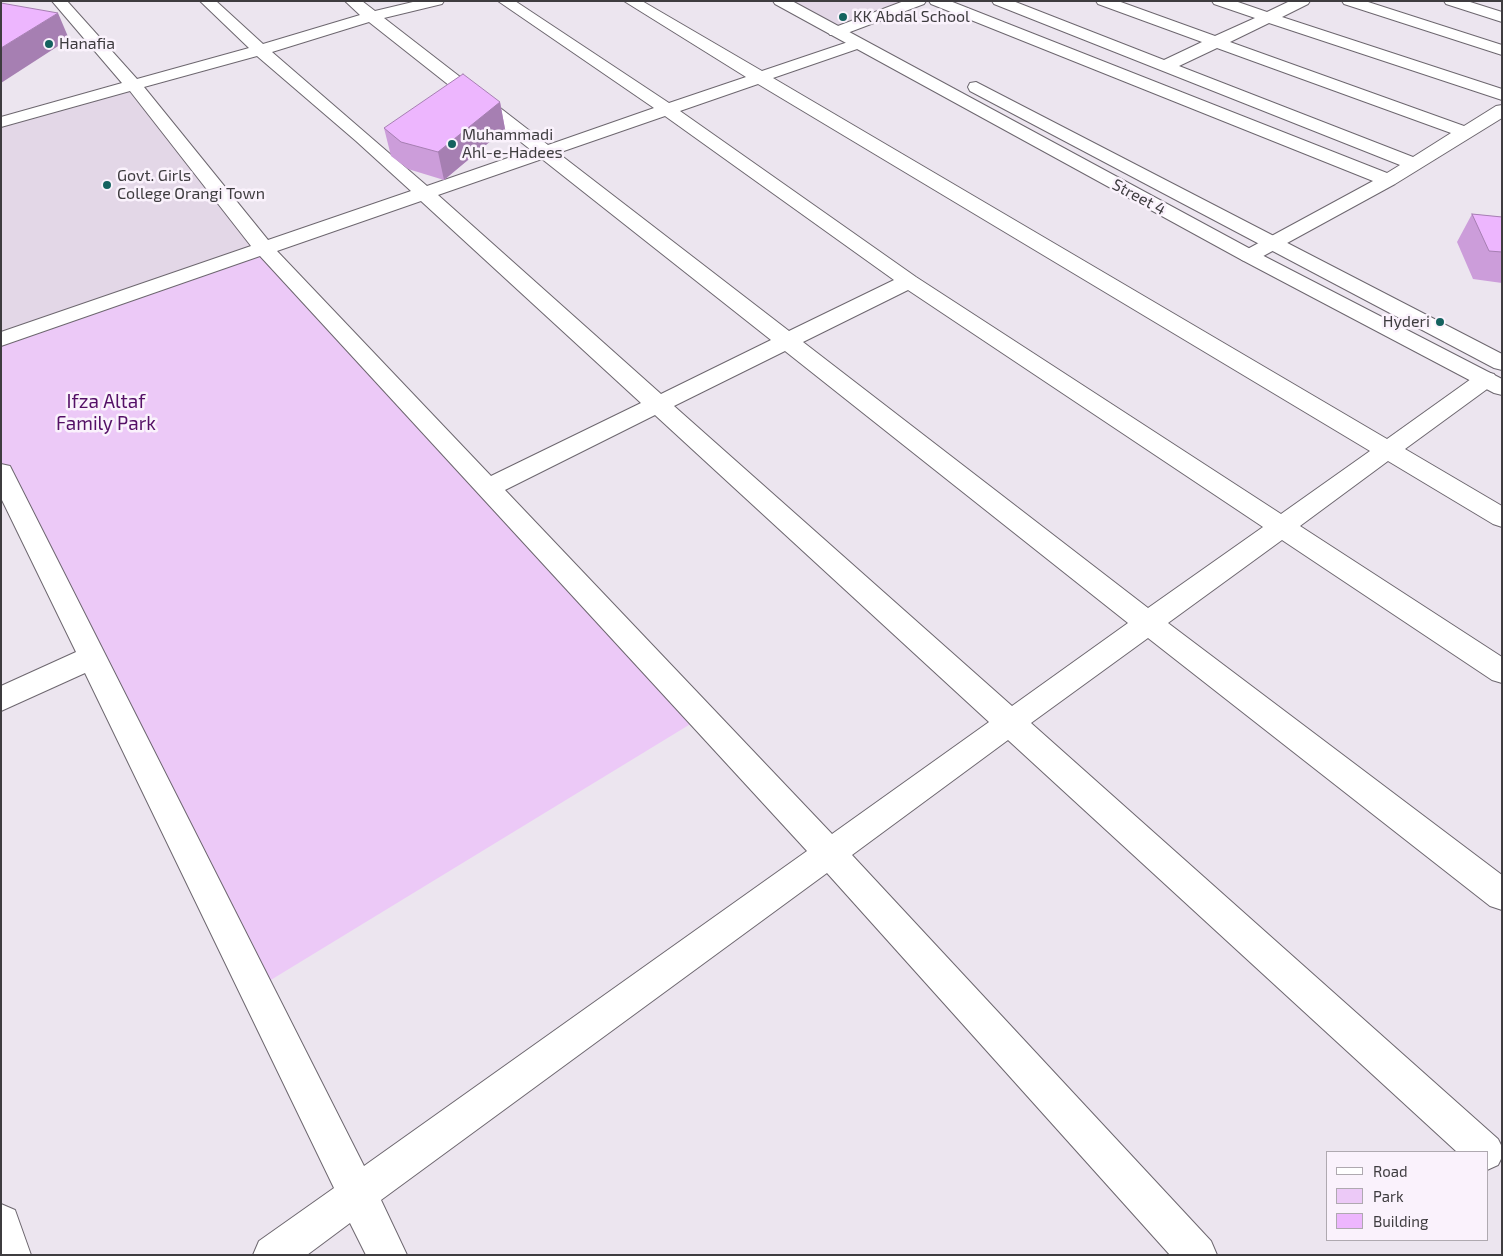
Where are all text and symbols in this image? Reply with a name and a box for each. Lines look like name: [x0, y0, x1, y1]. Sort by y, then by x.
place label: KK Abdal School: [853, 7, 970, 27]
marker: KK Abdal School: [837, 11, 849, 23]
place label: Hanafia: [59, 34, 115, 54]
marker: Hanafia: [43, 38, 55, 50]
place label: Muhammadi Ahl-e-Hadees: [462, 125, 563, 163]
marker: Muhammadi Ahl-e-Hadees: [446, 138, 458, 150]
place label: Govt. Girls College Orangi Town: [117, 166, 265, 204]
street label: Street 4: [1109, 175, 1169, 219]
marker: Govt. Girls College Orangi Town: [101, 179, 113, 191]
place label: Hyderi: [1383, 312, 1430, 332]
marker: Hyderi: [1434, 316, 1446, 328]
park label: Ifza Altaf Family Park: [56, 391, 156, 435]
legend: [1326, 1151, 1488, 1241]
text: Road: [1373, 1162, 1408, 1180]
text: Park: [1373, 1187, 1404, 1205]
text: Building: [1373, 1212, 1428, 1230]

